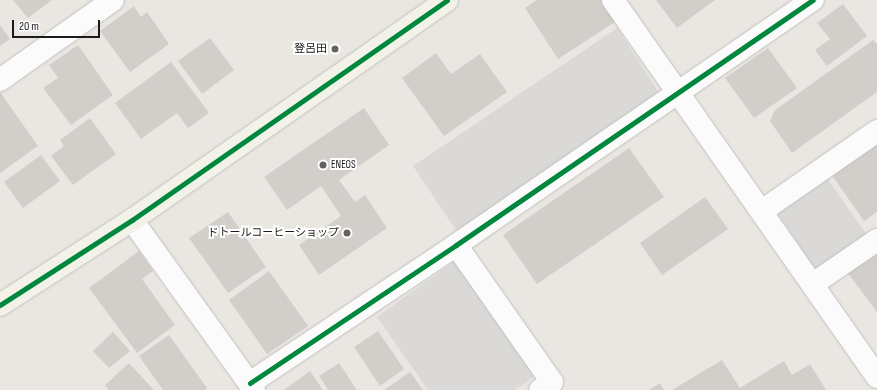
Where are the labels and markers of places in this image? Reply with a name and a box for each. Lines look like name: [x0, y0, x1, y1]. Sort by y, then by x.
place label: 登呂田: [294, 42, 327, 56]
marker: 登呂田: [330, 44, 340, 54]
place label: ENEOS: [331, 158, 356, 172]
marker: ENEOS: [318, 160, 328, 170]
place label: ドトールコーヒーショップ: [207, 226, 339, 240]
marker: ドトールコーヒーショップ: [342, 228, 352, 238]

